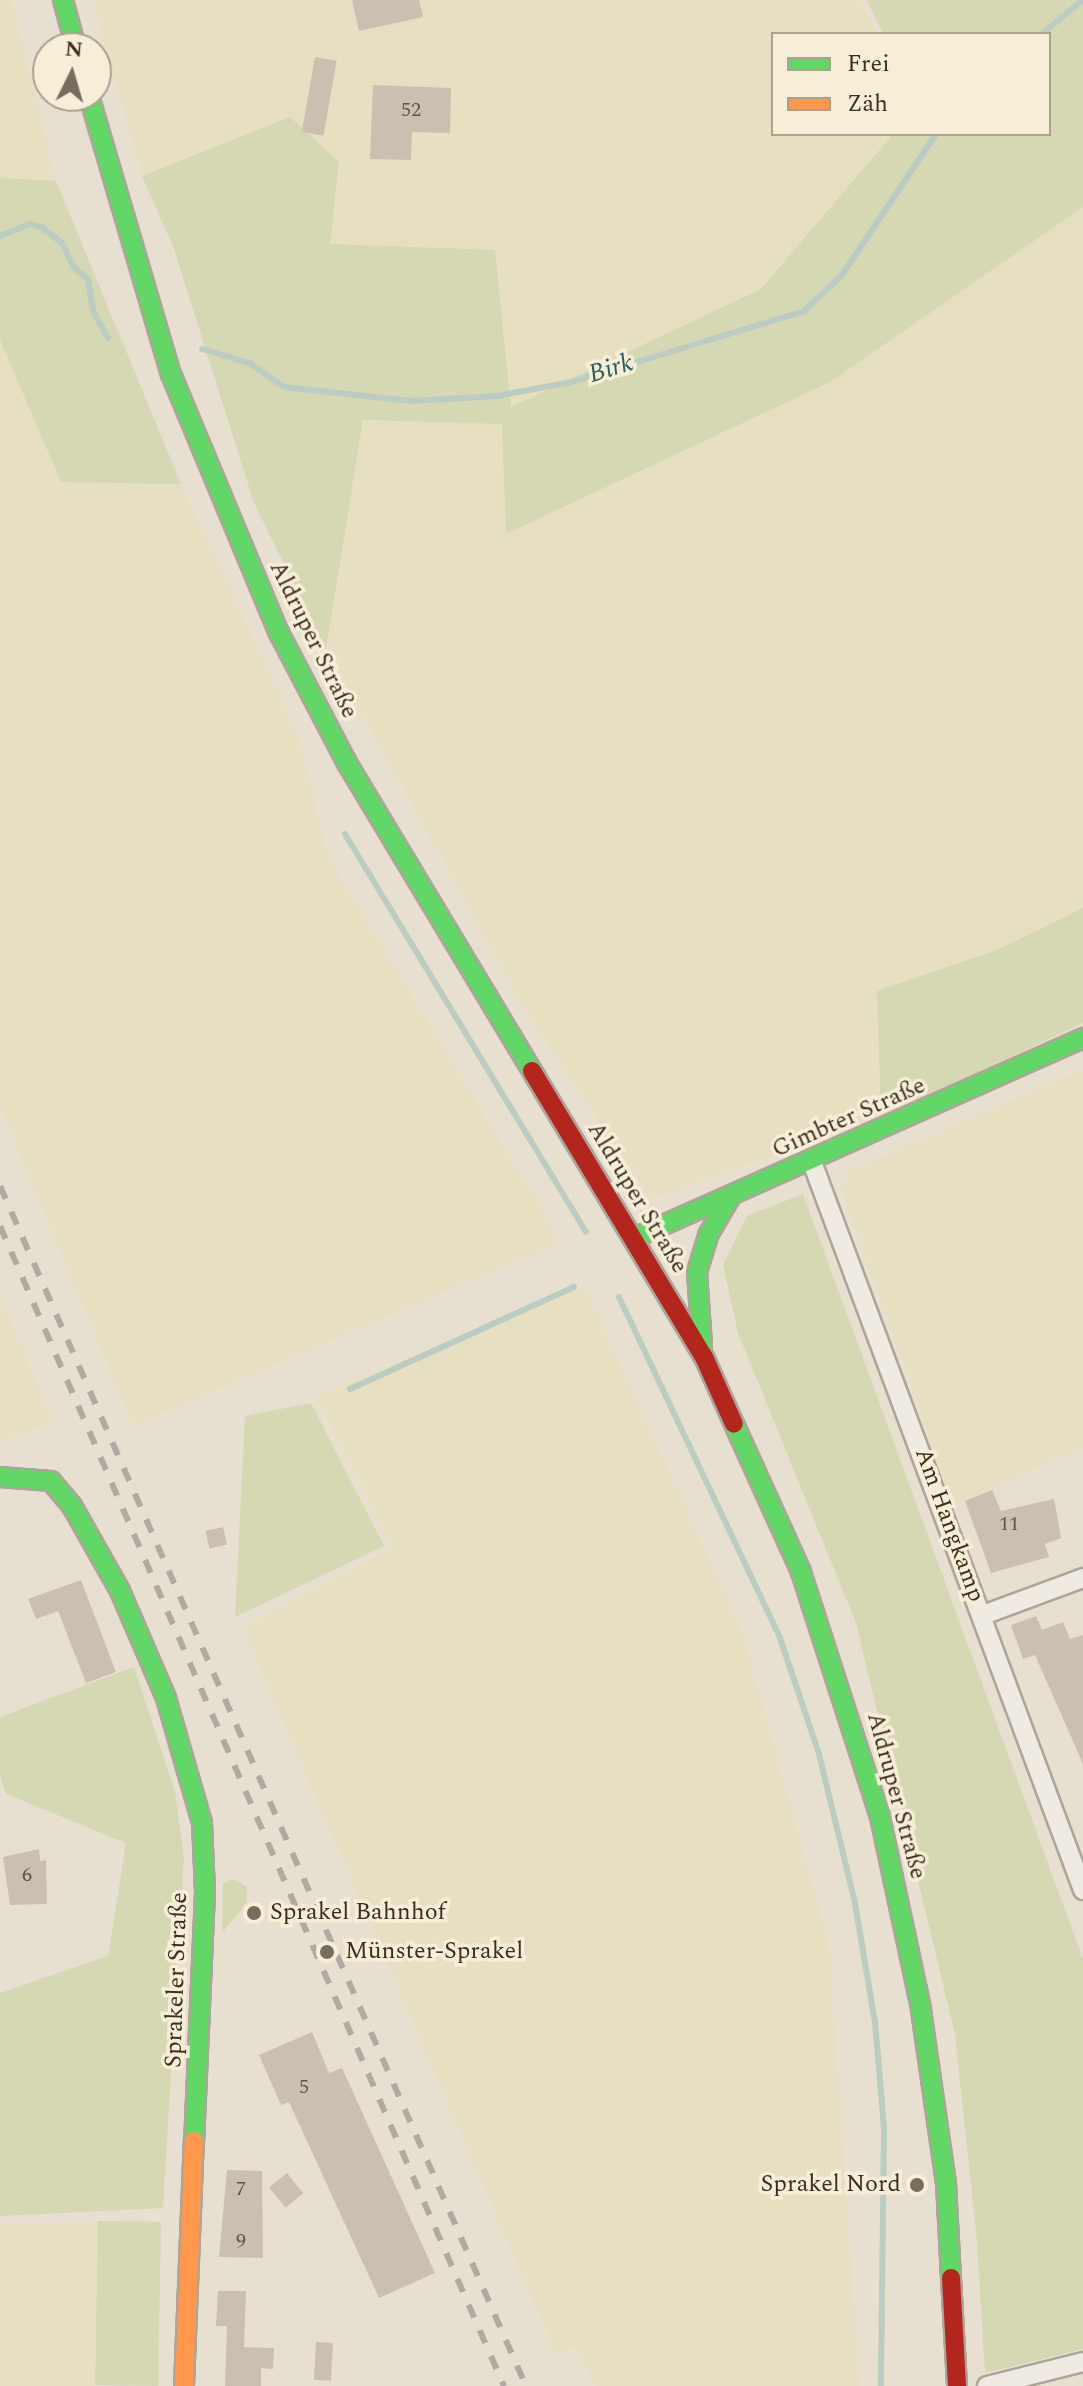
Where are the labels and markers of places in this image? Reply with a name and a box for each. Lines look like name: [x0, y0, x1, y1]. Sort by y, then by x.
place label: Sprakel Bahnhof: [270, 1899, 446, 1927]
marker: Sprakel Bahnhof: [245, 1904, 263, 1922]
place label: Münster-Sprakel: [345, 1938, 523, 1966]
marker: Münster-Sprakel: [316, 1941, 338, 1963]
place label: Sprakel Nord: [761, 2171, 901, 2199]
marker: Sprakel Nord: [908, 2176, 926, 2194]

